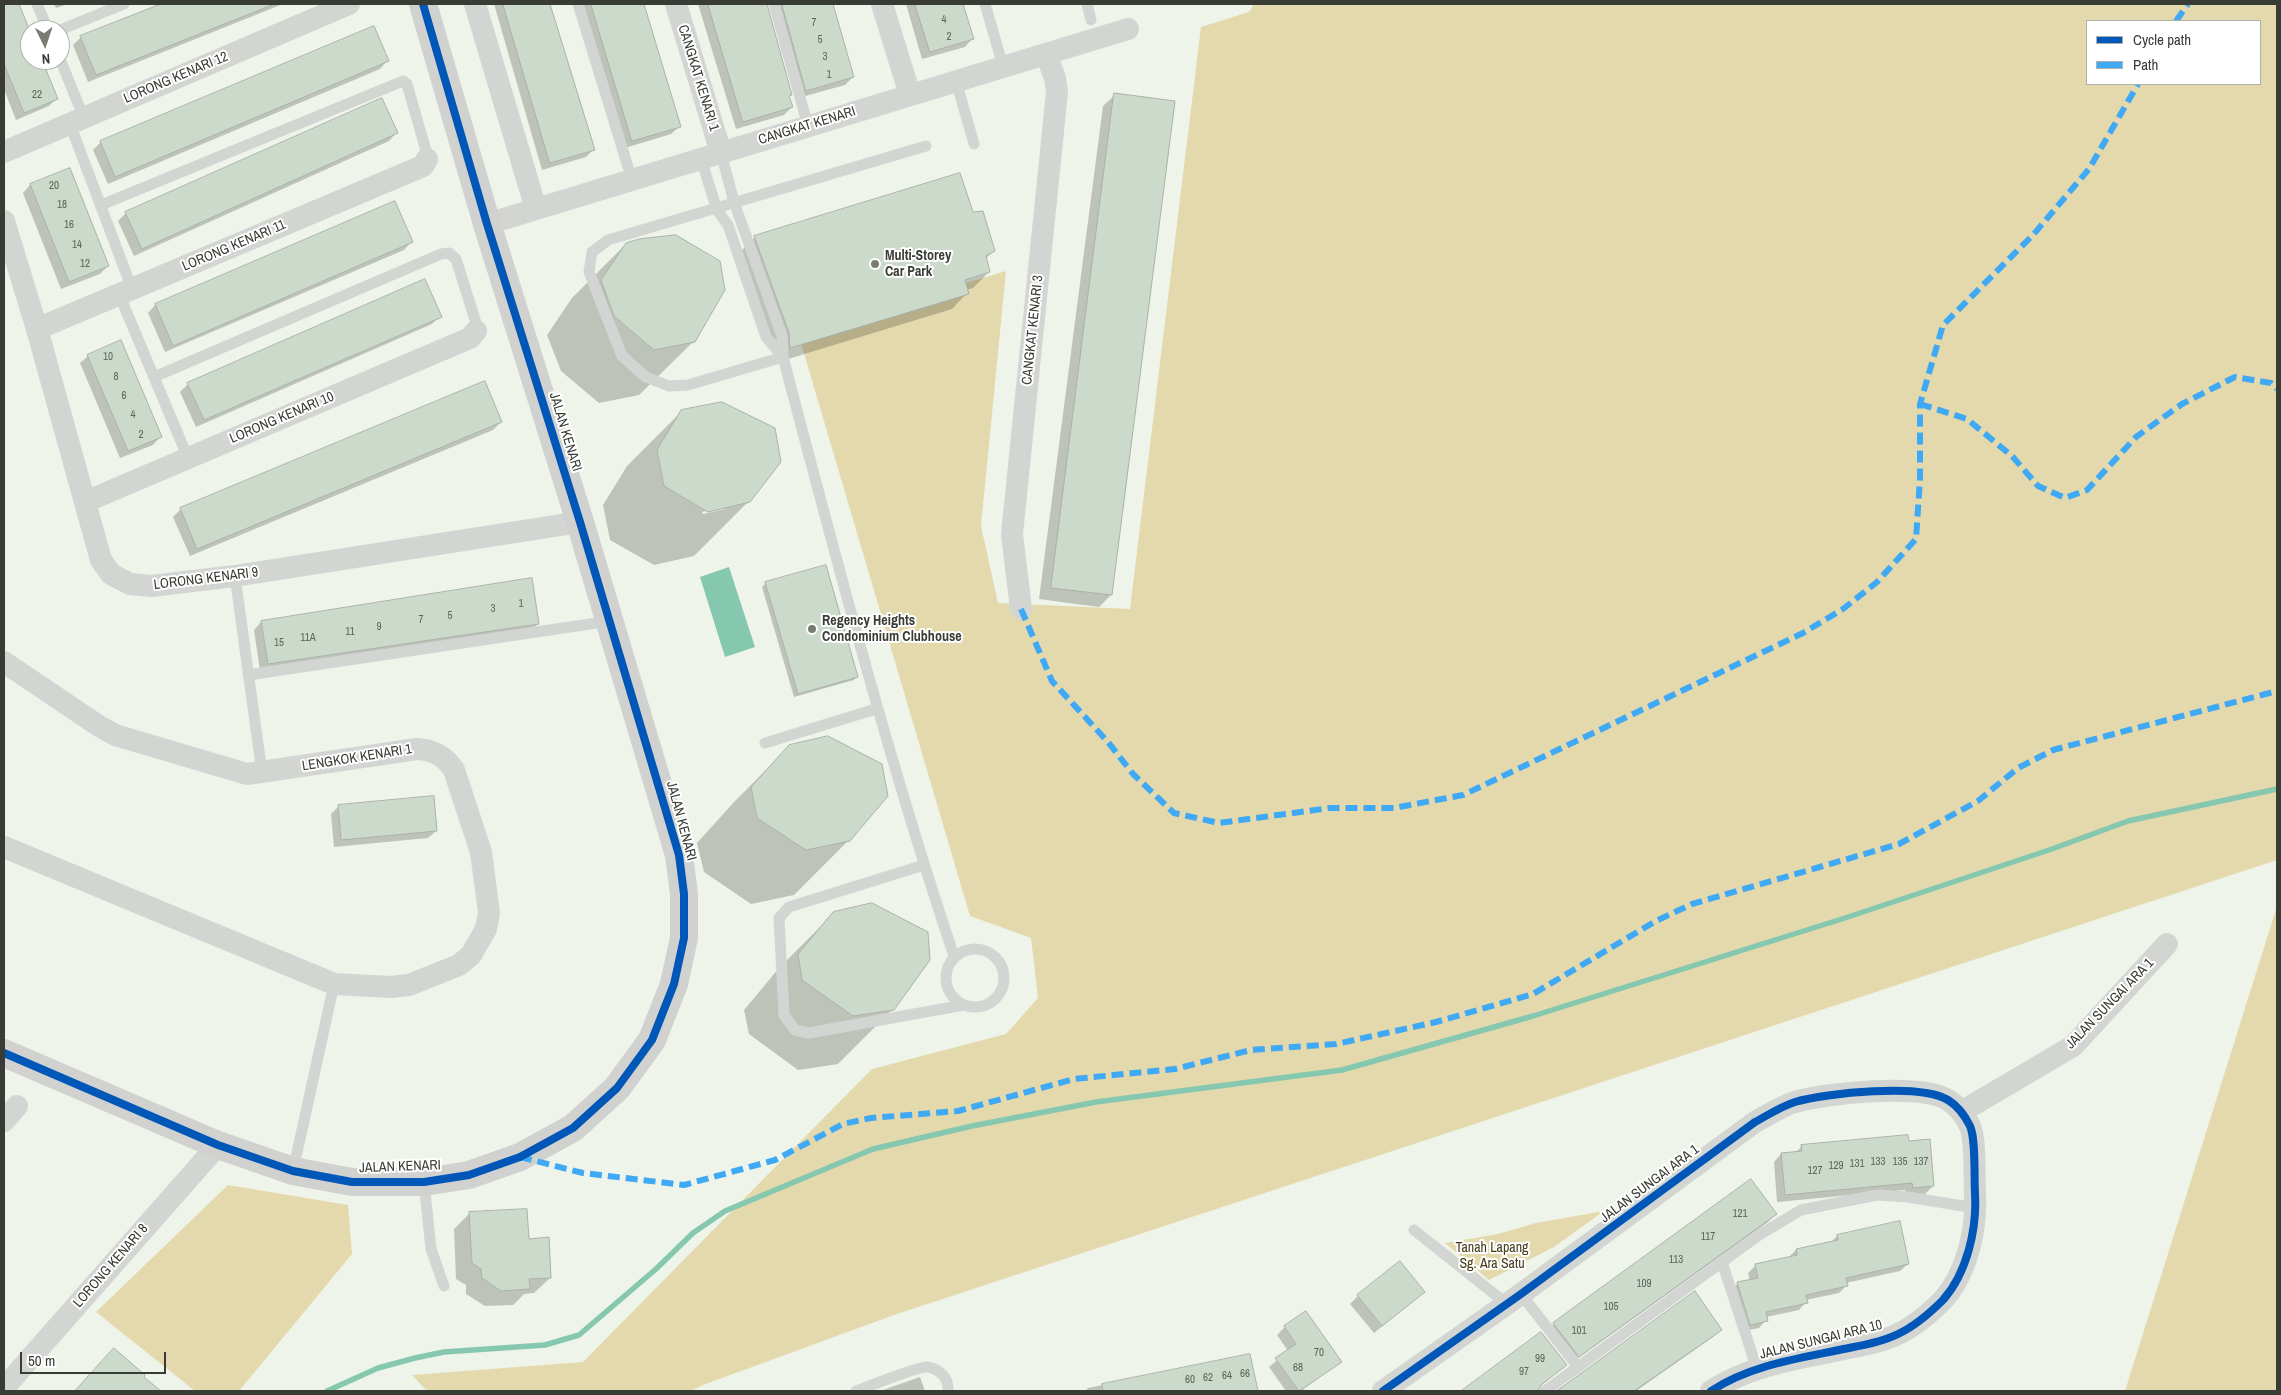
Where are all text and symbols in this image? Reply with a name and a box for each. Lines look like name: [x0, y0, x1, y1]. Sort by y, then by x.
house number: 4: [941, 13, 947, 27]
house number: 7: [811, 16, 817, 30]
north arrow: [20, 20, 70, 70]
legend: [2086, 20, 2261, 85]
street label: CANGKAT KENARI 1: [674, 23, 722, 133]
text: Cycle path: [2133, 29, 2191, 50]
house number: 2: [946, 30, 952, 44]
house number: 5: [817, 33, 823, 47]
street label: LORONG KENARI 12: [121, 48, 231, 108]
text: N: [41, 50, 51, 68]
house number: 3: [822, 50, 828, 64]
text: Path: [2133, 54, 2158, 75]
house number: 1: [826, 68, 832, 82]
house number: 22: [32, 88, 42, 102]
street label: CANGKAT KENARI: [756, 103, 858, 149]
house number: 20: [49, 179, 59, 193]
house number: 18: [57, 198, 67, 212]
street label: LORONG KENARI 11: [180, 217, 288, 275]
house number: 16: [64, 218, 74, 232]
house number: 14: [72, 238, 82, 252]
place label: Multi-Storey Car Park: [885, 248, 951, 280]
house number: 12: [80, 257, 90, 271]
marker: Multi-Storey Car Park: [869, 258, 881, 270]
street label: CANGKAT KENARI 3: [1019, 274, 1047, 386]
house number: 10: [103, 350, 113, 364]
house number: 8: [113, 370, 119, 384]
street label: LORONG KENARI 10: [227, 388, 337, 448]
house number: 6: [121, 389, 127, 403]
street label: JALAN KENARI: [545, 390, 585, 474]
house number: 4: [130, 408, 136, 422]
house number: 2: [138, 428, 144, 442]
street label: LORONG KENARI 9: [153, 564, 259, 594]
house number: 1: [518, 597, 524, 611]
house number: 3: [490, 602, 496, 616]
house number: 5: [447, 609, 453, 623]
house number: 7: [418, 613, 424, 627]
place label: Regency Heights Condominium Clubhouse: [822, 613, 962, 646]
house number: 9: [376, 620, 382, 634]
marker: Regency Heights Condominium Clubhouse: [806, 623, 818, 635]
house number: 11: [345, 625, 355, 639]
house number: 11A: [300, 631, 316, 645]
house number: 15: [274, 636, 284, 650]
street label: LENGKOK KENARI 1: [301, 741, 413, 775]
street label: JALAN KENARI: [662, 779, 700, 863]
street label: JALAN SUNGAI ARA 1: [2063, 955, 2157, 1053]
street label: JALAN SUNGAI ARA 1: [1597, 1141, 1703, 1227]
house number: 133: [1870, 1155, 1886, 1169]
house number: 135: [1892, 1155, 1908, 1169]
house number: 137: [1913, 1155, 1929, 1169]
street label: JALAN KENARI: [359, 1157, 441, 1177]
house number: 131: [1849, 1157, 1865, 1171]
house number: 129: [1828, 1159, 1844, 1173]
house number: 127: [1807, 1164, 1823, 1178]
house number: 121: [1732, 1207, 1748, 1221]
street label: LORONG KENARI 8: [70, 1221, 152, 1311]
house number: 117: [1701, 1230, 1715, 1244]
park label: Tanah Lapang Sg. Ara Satu: [1456, 1240, 1528, 1272]
house number: 113: [1669, 1253, 1683, 1267]
house number: 109: [1636, 1277, 1652, 1291]
house number: 105: [1603, 1300, 1619, 1314]
street label: JALAN SUNGAI ARA 10: [1758, 1317, 1884, 1363]
house number: 101: [1571, 1324, 1587, 1338]
scale bar: [22, 1342, 169, 1374]
house number: 70: [1314, 1346, 1324, 1360]
text: 50 m: [28, 1350, 55, 1371]
house number: 99: [1535, 1352, 1545, 1366]
house number: 68: [1293, 1361, 1303, 1375]
house number: 97: [1519, 1365, 1529, 1379]
house number: 66: [1240, 1367, 1250, 1381]
house number: 64: [1222, 1369, 1232, 1383]
house number: 62: [1203, 1371, 1213, 1385]
house number: 60: [1185, 1373, 1195, 1387]

